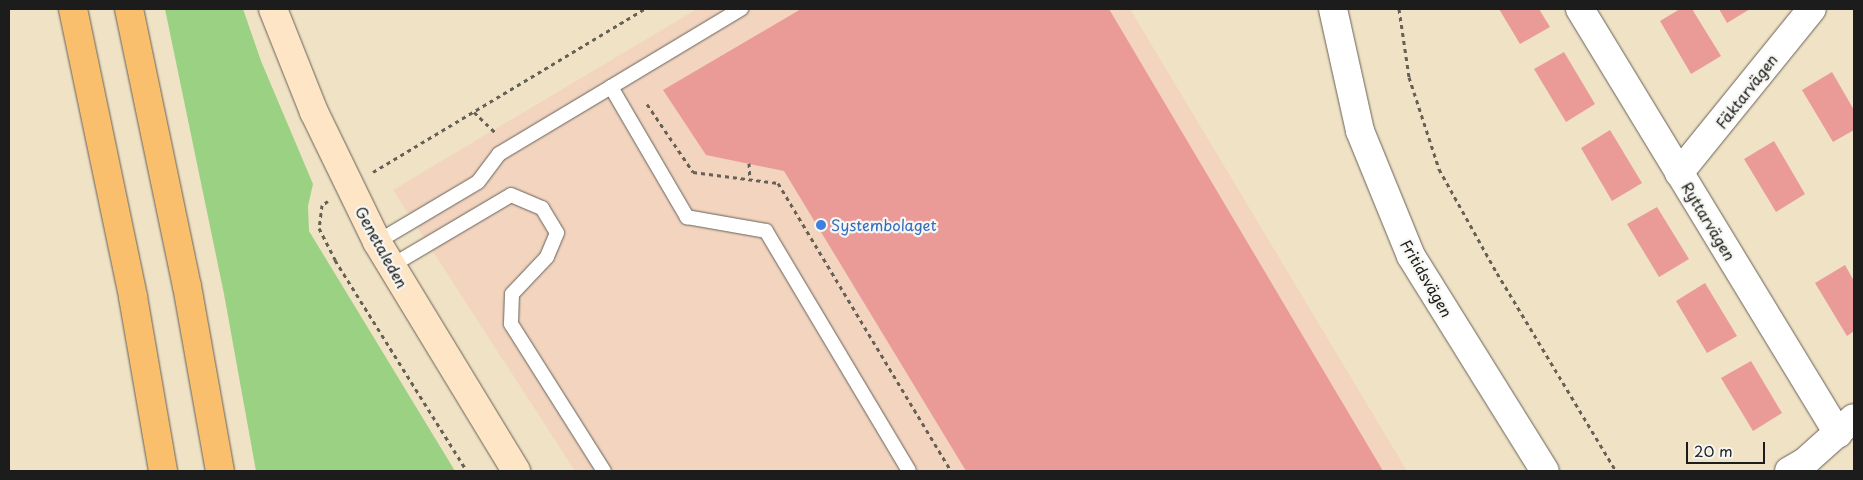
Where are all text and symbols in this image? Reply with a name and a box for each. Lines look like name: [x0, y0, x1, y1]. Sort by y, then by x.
street label: Fäktarvägen: [1711, 50, 1781, 132]
street label: Ryttarvägen: [1679, 179, 1739, 263]
street label: Genetaleden: [352, 203, 412, 291]
place label: Systembolaget: [831, 216, 937, 234]
marker: Systembolaget: [815, 219, 827, 231]
street label: Fritidsvägen: [1398, 236, 1456, 320]
scale bar: [1688, 432, 1767, 464]
text: 20 m: [1694, 439, 1733, 462]

